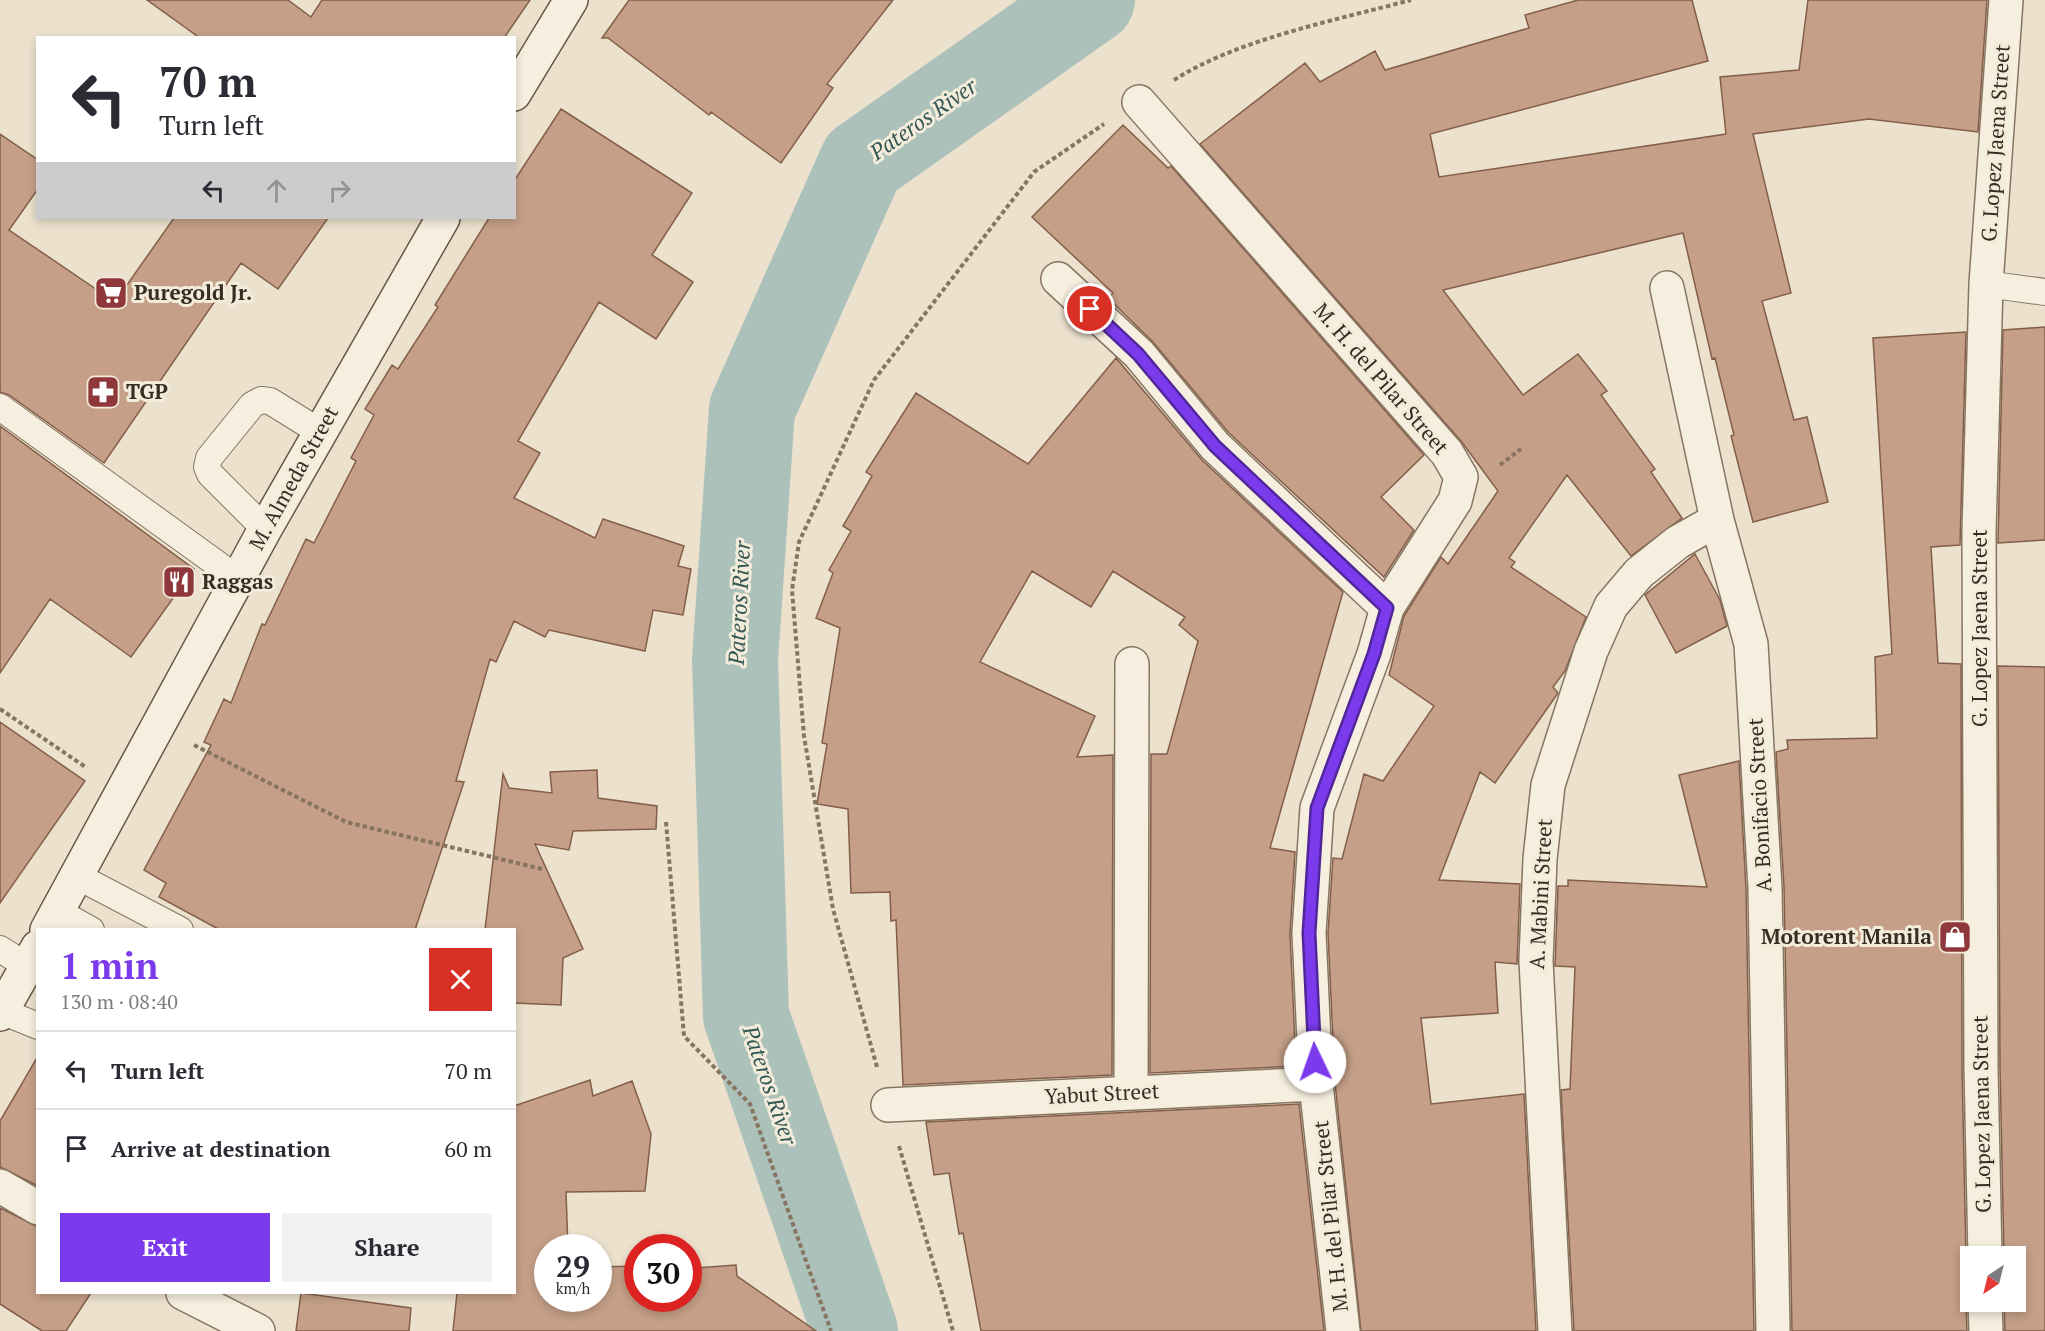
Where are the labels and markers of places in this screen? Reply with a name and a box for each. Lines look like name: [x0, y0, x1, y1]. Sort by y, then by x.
supermarket icon: Puregold Jr.: [93, 275, 129, 311]
place label: Puregold Jr.: [134, 278, 252, 306]
pin: [1064, 283, 1115, 334]
pharmacy icon: TGP: [85, 374, 121, 410]
place label: TGP: [126, 377, 168, 405]
restaurant icon: Raggas: [161, 564, 197, 600]
place label: Raggas: [202, 567, 273, 595]
shop icon: Motorent Manila: [1937, 919, 1973, 955]
place label: Motorent Manila: [1761, 922, 1932, 950]

